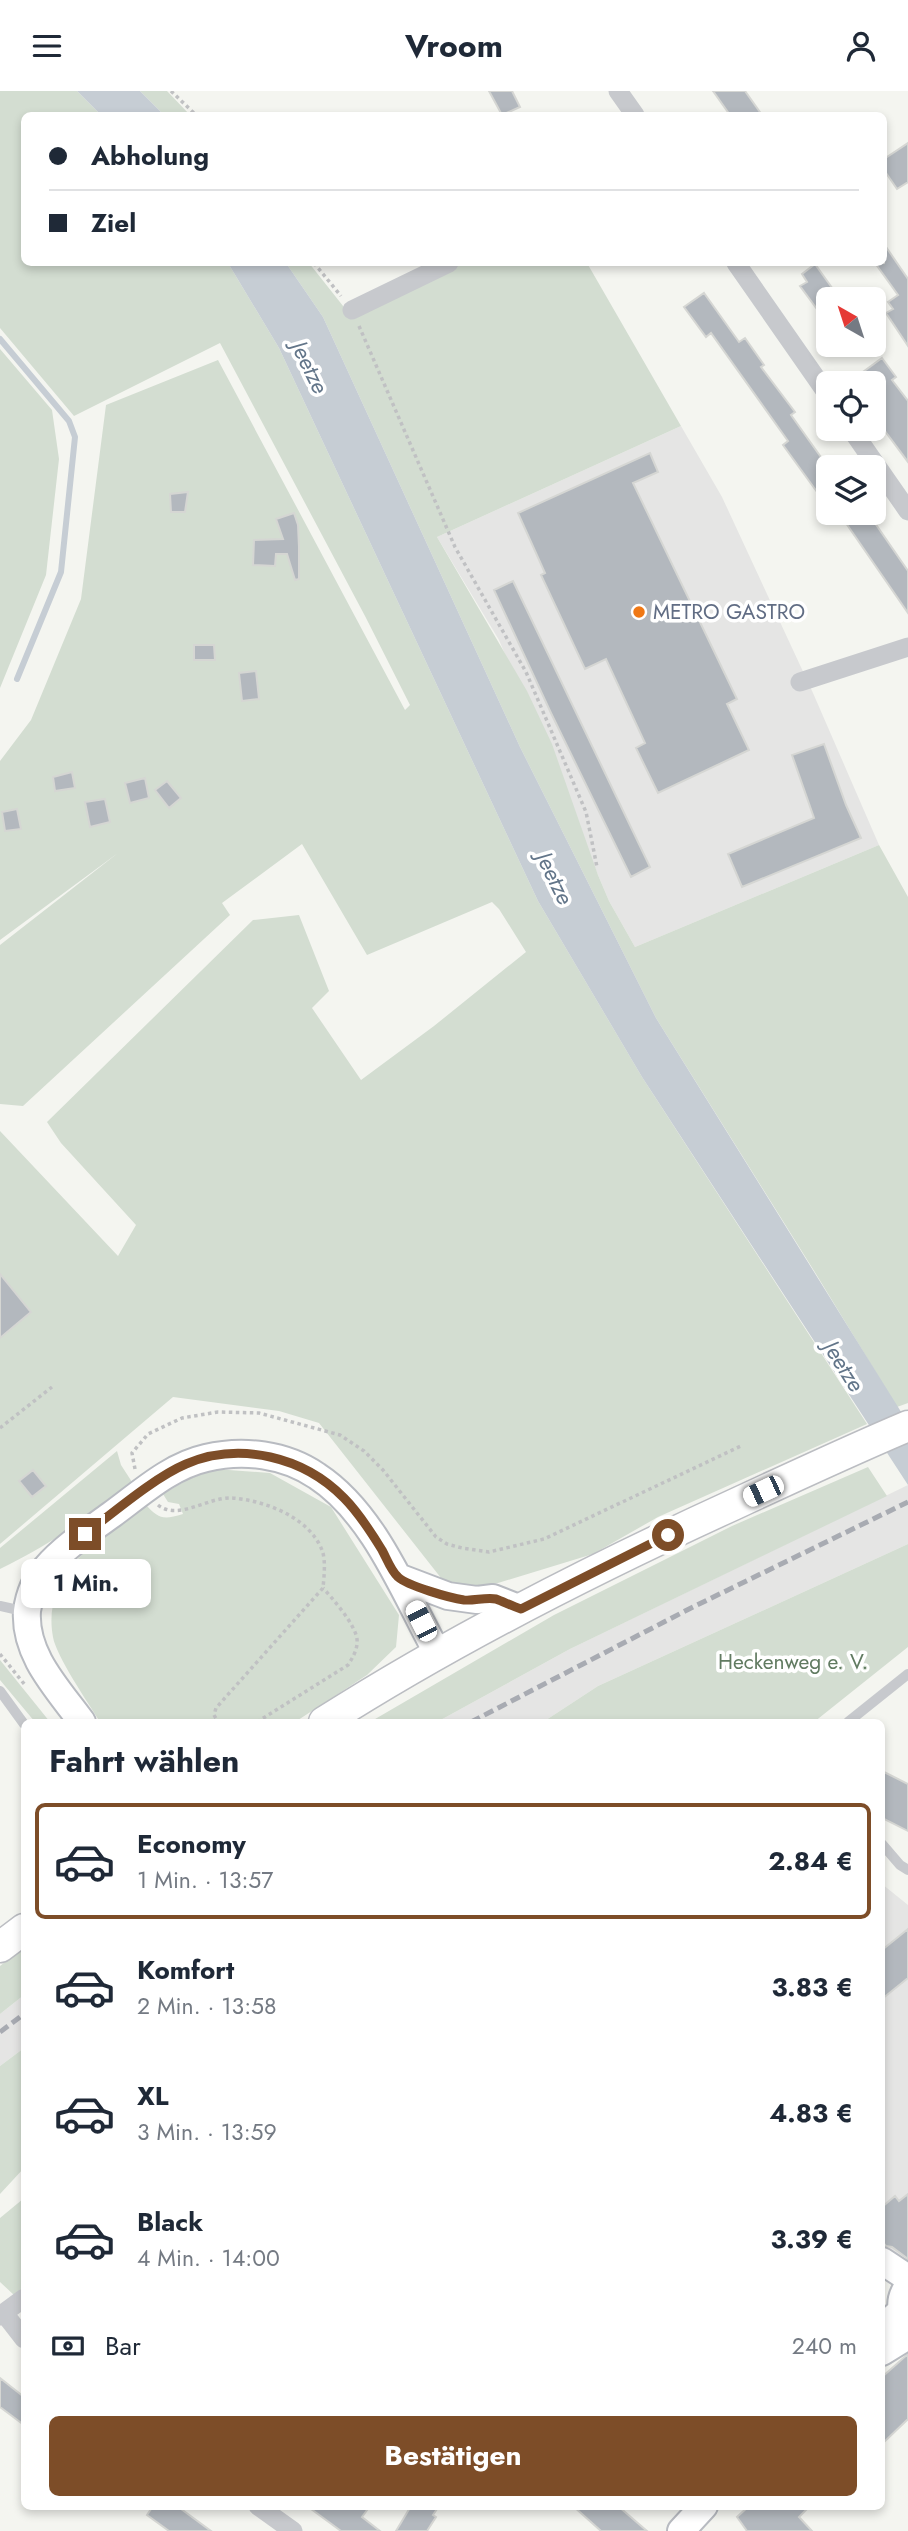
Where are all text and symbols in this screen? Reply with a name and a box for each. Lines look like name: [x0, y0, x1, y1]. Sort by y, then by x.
text: Vroom: [405, 23, 503, 69]
icon: menu: [28, 27, 66, 65]
icon: person: [842, 27, 880, 65]
text: Abholung: [91, 137, 209, 175]
text: Ziel: [91, 204, 136, 242]
north arrow: [816, 287, 886, 357]
map controls: [816, 287, 886, 525]
water label: Jeetze: [281, 331, 338, 400]
button: locate: [816, 371, 886, 441]
button: layers: [816, 455, 886, 525]
place label: METRO GASTRO: [653, 597, 805, 627]
marker: METRO GASTRO: [631, 604, 647, 620]
water label: Jeetze: [526, 842, 583, 911]
water label: Jeetze: [813, 1330, 873, 1399]
car: [740, 1473, 787, 1509]
route end: [69, 1518, 101, 1550]
route start: [652, 1519, 684, 1551]
callout: 1 Min.: [20, 1559, 150, 1607]
text: 1 Min.: [53, 1566, 119, 1600]
car: [403, 1598, 440, 1644]
park label: Heckenweg e. V.: [718, 1647, 868, 1677]
text: Fahrt wählen: [49, 1738, 239, 1784]
text: Economy: [137, 1825, 246, 1863]
icon: car: [53, 1830, 116, 1893]
text: 2.84 €: [768, 1842, 853, 1880]
text: 1 Min. · 13:57: [137, 1863, 273, 1897]
text: Komfort: [137, 1951, 234, 1989]
icon: car: [53, 1956, 116, 2019]
text: 3.83 €: [772, 1968, 853, 2006]
text: 2 Min. · 13:58: [137, 1989, 277, 2023]
text: XL: [137, 2077, 169, 2115]
icon: car: [53, 2082, 116, 2145]
text: 4.83 €: [769, 2094, 853, 2132]
text: 3 Min. · 13:59: [137, 2115, 277, 2149]
text: Black: [137, 2203, 203, 2241]
icon: car: [53, 2208, 116, 2271]
text: 3.39 €: [771, 2220, 853, 2258]
text: 4 Min. · 14:00: [137, 2241, 280, 2275]
icon: cash: [49, 2327, 87, 2365]
text: Bar: [105, 2327, 141, 2365]
text: 240 m: [792, 2329, 857, 2363]
button: Bestätigen: [49, 2416, 857, 2496]

